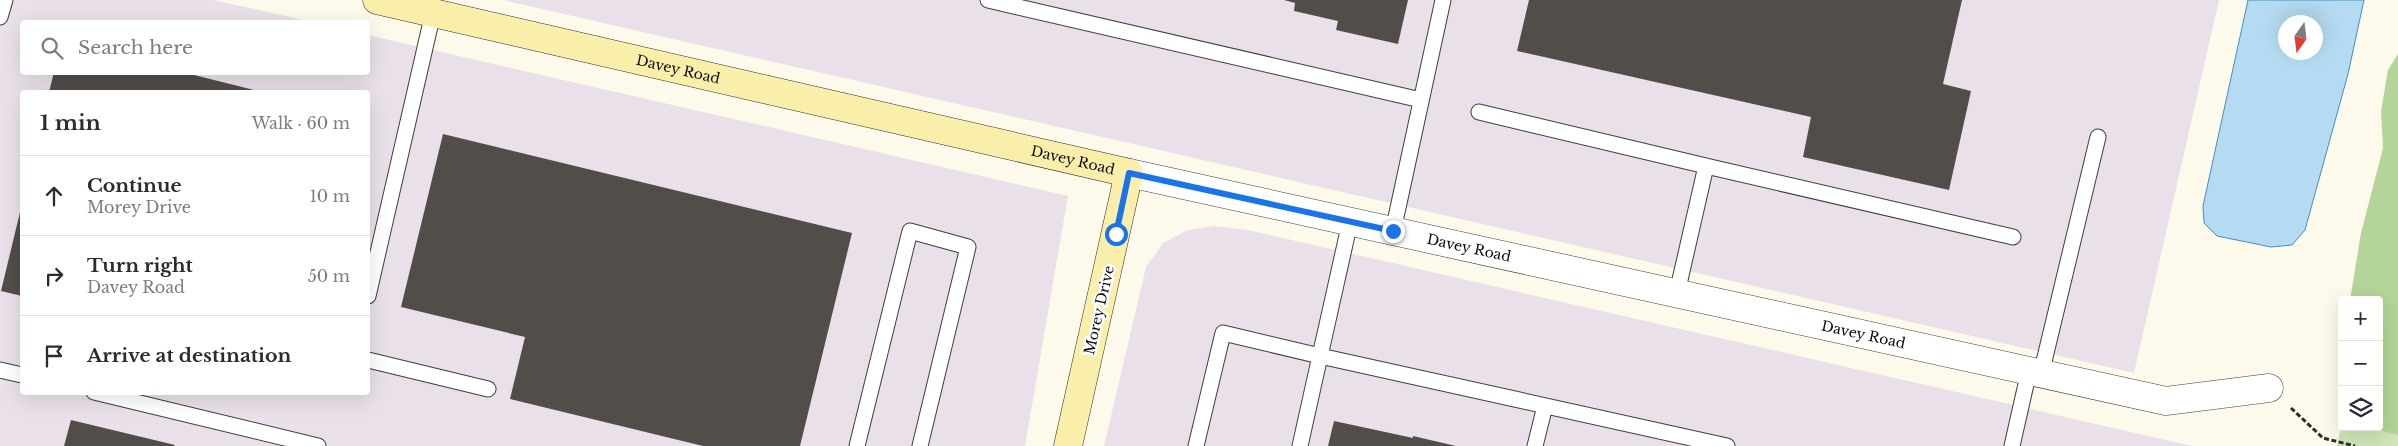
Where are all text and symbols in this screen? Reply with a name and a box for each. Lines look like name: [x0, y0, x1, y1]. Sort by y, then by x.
north arrow: [2278, 15, 2323, 60]
search box: [20, 20, 370, 75]
icon: search: [38, 34, 66, 62]
text: Search here: [78, 36, 193, 59]
street label: Davey Road: [634, 51, 722, 88]
text: 1 min: [40, 110, 101, 136]
text: Walk · 60 m: [252, 113, 350, 133]
street label: Davey Road: [1029, 142, 1117, 179]
text: Continue: [87, 174, 182, 197]
icon: ahead: [40, 182, 68, 210]
text: 10 m: [310, 186, 350, 206]
text: Morey Drive: [87, 197, 191, 217]
route end: [1382, 220, 1405, 243]
route start: [1105, 223, 1128, 246]
street label: Davey Road: [1425, 230, 1513, 266]
text: Turn right: [87, 254, 193, 277]
icon: right: [40, 262, 68, 290]
street label: Morey Drive: [1080, 264, 1118, 356]
text: 50 m: [308, 266, 350, 286]
text: Davey Road: [87, 277, 185, 297]
map controls: [2338, 296, 2383, 431]
button: +: [2338, 296, 2383, 341]
street label: Davey Road: [1820, 316, 1908, 353]
button: −: [2338, 341, 2383, 386]
icon: arrive: [40, 342, 68, 370]
text: Arrive at destination: [87, 344, 291, 367]
button: layers: [2338, 386, 2383, 431]

